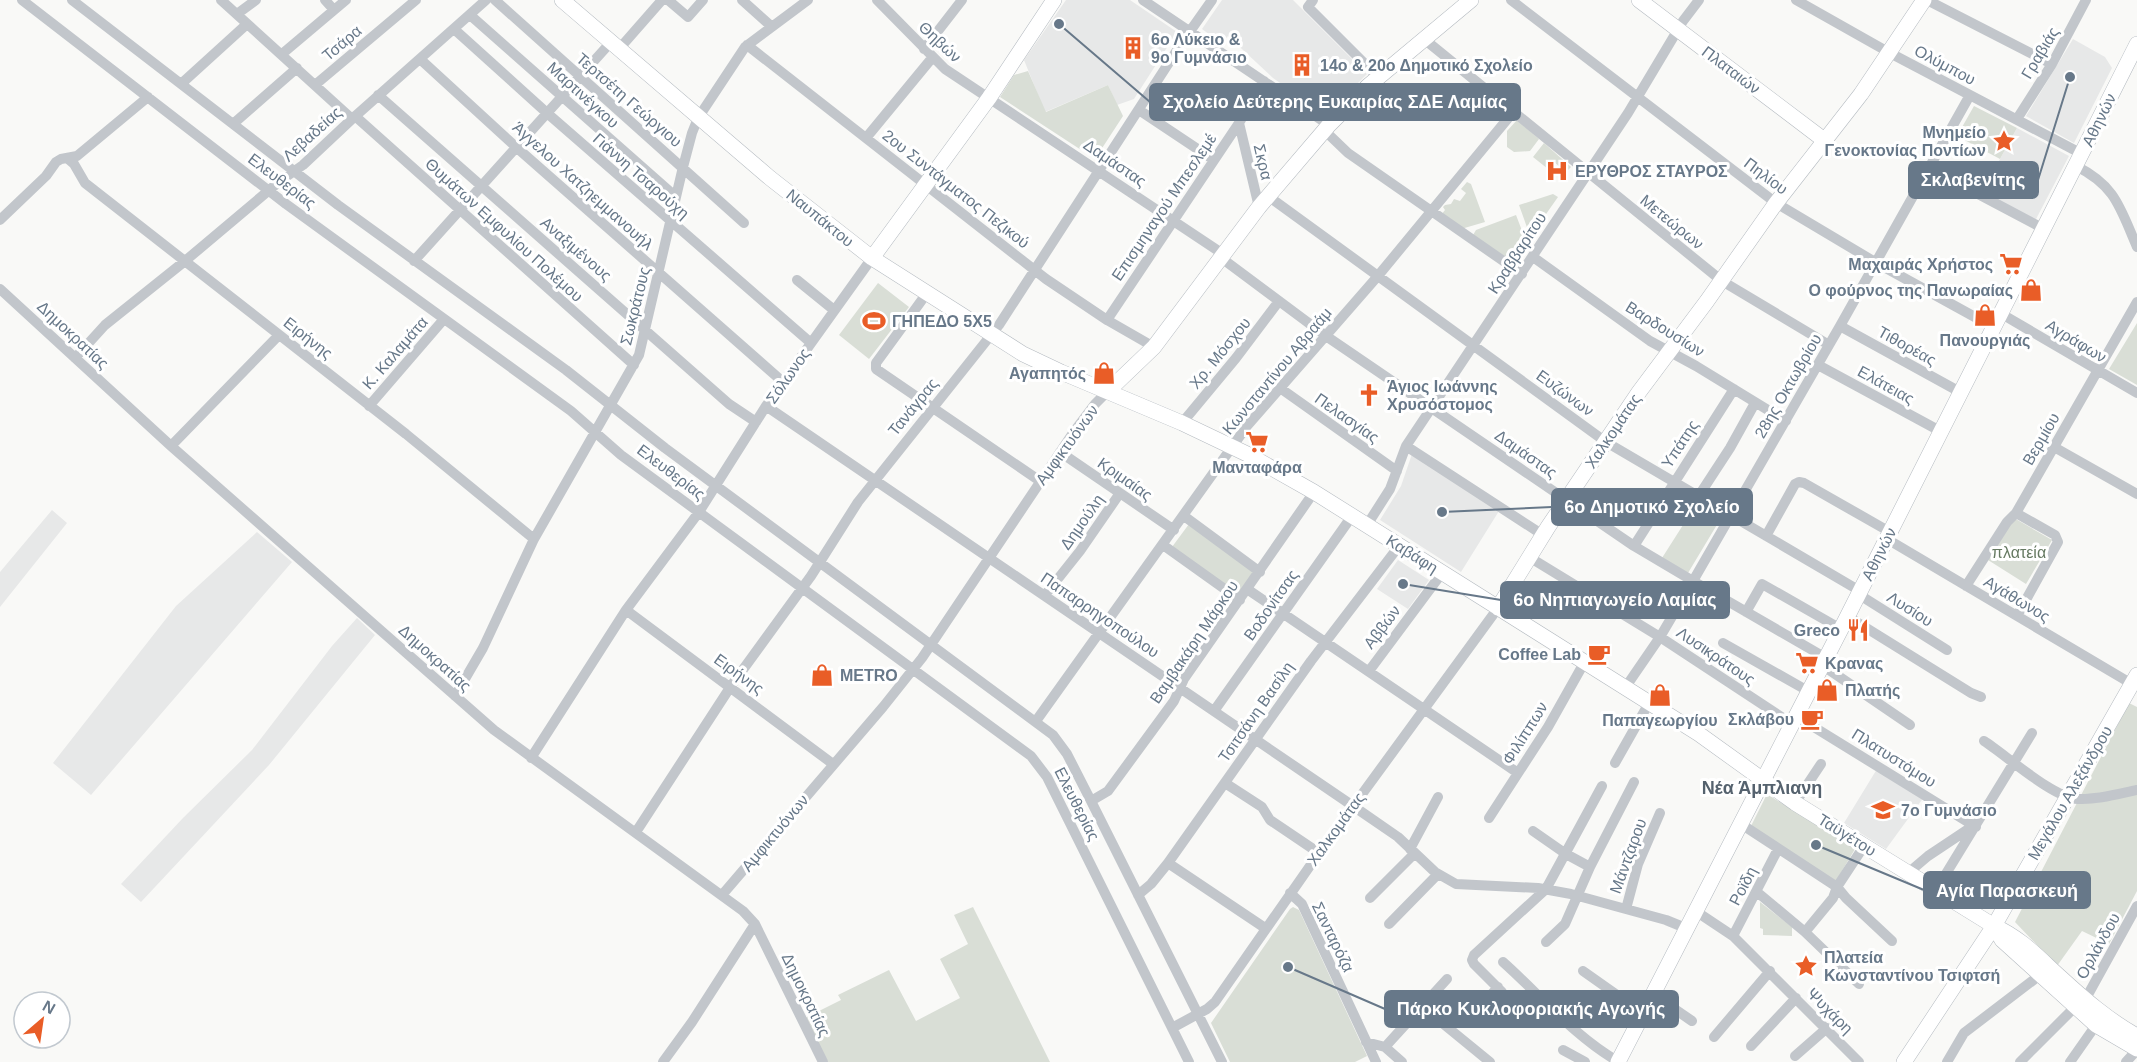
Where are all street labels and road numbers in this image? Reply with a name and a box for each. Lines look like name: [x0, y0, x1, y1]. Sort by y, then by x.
street label: Θηβών: [916, 18, 964, 66]
street label: Τσάρα: [319, 22, 365, 64]
street label: Γραβιάς: [2018, 24, 2062, 82]
street label: Ολύμπου: [1912, 42, 1978, 88]
street label: Πλαταιών: [1699, 43, 1763, 97]
street label: Τερτσέτη Γεώργιου: [573, 50, 685, 150]
street label: Μαρτινέγκου: [544, 59, 622, 131]
street label: Αθηνών: [2079, 91, 2119, 149]
street label: Λεβαδείας: [279, 103, 345, 165]
street label: Άγγελου Χατζηεμμανουήλ: [509, 119, 656, 254]
street label: 2ου Συντάγματος Πεζικού: [879, 127, 1033, 252]
street label: Γιάννη Τσαρούχη: [590, 130, 692, 222]
street label: Επισμηναγού Μπεσλεμέ: [1108, 130, 1220, 284]
street label: Δαμάστας: [1081, 136, 1150, 190]
street label: Σκρα: [1251, 142, 1275, 182]
street label: Ελευθερίας: [245, 150, 319, 212]
street label: Πηλίου: [1741, 154, 1791, 198]
street label: Θυμάτων Εμφυλίου Πολέμου: [422, 155, 586, 305]
street label: Ναυπάκτου: [783, 186, 857, 250]
street label: Μετεώρων: [1637, 191, 1707, 253]
street label: Κραββαρίτου: [1485, 209, 1549, 297]
street label: Αναξιμένους: [537, 214, 615, 285]
street label: Σωκράτους: [617, 265, 653, 347]
street label: Δημοκρατίας: [34, 298, 112, 372]
street label: Βαρδουσίων: [1623, 298, 1707, 360]
street label: Κωνσταντίνου Αβραάμ: [1219, 304, 1335, 438]
street label: Κ. Καλαμάτα: [359, 313, 431, 393]
street label: Ειρήνης: [280, 314, 336, 362]
street label: Χρ. Μόσχου: [1186, 314, 1254, 392]
street label: Αγράφων: [2043, 316, 2109, 366]
street label: Τιθορέας: [1875, 323, 1939, 369]
street label: 28ης Οκτωβρίου: [1751, 331, 1825, 441]
street label: Σόλωνος: [763, 345, 813, 407]
street label: Ελάτειας: [1855, 363, 1917, 408]
street label: Ευζώνων: [1533, 367, 1597, 420]
street label: Τανάγρας: [885, 375, 941, 439]
street label: Πελασγίας: [1312, 390, 1382, 446]
street label: Χαλκομάτας: [1582, 390, 1644, 471]
street label: Αμφικτυόνων: [1032, 402, 1102, 488]
street label: Βερμίου: [2019, 410, 2063, 468]
street label: Υπάτης: [1658, 417, 1702, 471]
street label: Δαμάστας: [1492, 427, 1560, 482]
street label: Ελευθερίας: [634, 441, 708, 503]
street label: Κριμαίας: [1095, 454, 1156, 504]
street label: Δημούλη: [1057, 491, 1107, 553]
street label: Αθηνών: [1858, 525, 1900, 583]
street label: Καβάφη: [1383, 532, 1441, 576]
street label: Βοδονίτσας: [1241, 566, 1302, 643]
street label: Παπαρρηγοπούλου: [1038, 569, 1162, 661]
street label: Αγάθωνος: [1981, 573, 2053, 625]
street label: Βαμβακάρη Μάρκου: [1147, 577, 1241, 707]
street label: Λυσίου: [1884, 588, 1936, 630]
street label: Αββών: [1360, 602, 1404, 652]
street label: Δημοκρατίας: [396, 621, 475, 695]
street label: Λυσικράτους: [1674, 624, 1759, 689]
street label: Ειρήνης: [711, 650, 767, 698]
street label: Τσιτσάνη Βασίλη: [1215, 659, 1297, 765]
street label: Φιλίππων: [1499, 699, 1551, 767]
street label: Μεγάλου Αλεξάνδρου: [2025, 723, 2116, 864]
street label: Πλατυστόμου: [1849, 725, 1939, 791]
street label: Ελευθερίας: [1051, 764, 1103, 844]
street label: Χαλκομάτας: [1304, 789, 1368, 869]
street label: Αμφικτυόνων: [738, 791, 812, 875]
street label: Ταϋγέτου: [1815, 811, 1879, 859]
street label: Μάντζαρου: [1607, 816, 1650, 896]
street label: Ροϊδη: [1726, 864, 1760, 908]
street label: Σανταρόζα: [1308, 899, 1357, 975]
street label: Ορλάνδου: [2073, 910, 2123, 982]
street label: Δημοκρατίας: [778, 950, 834, 1040]
street label: Ψυχάρη: [1804, 985, 1856, 1037]

